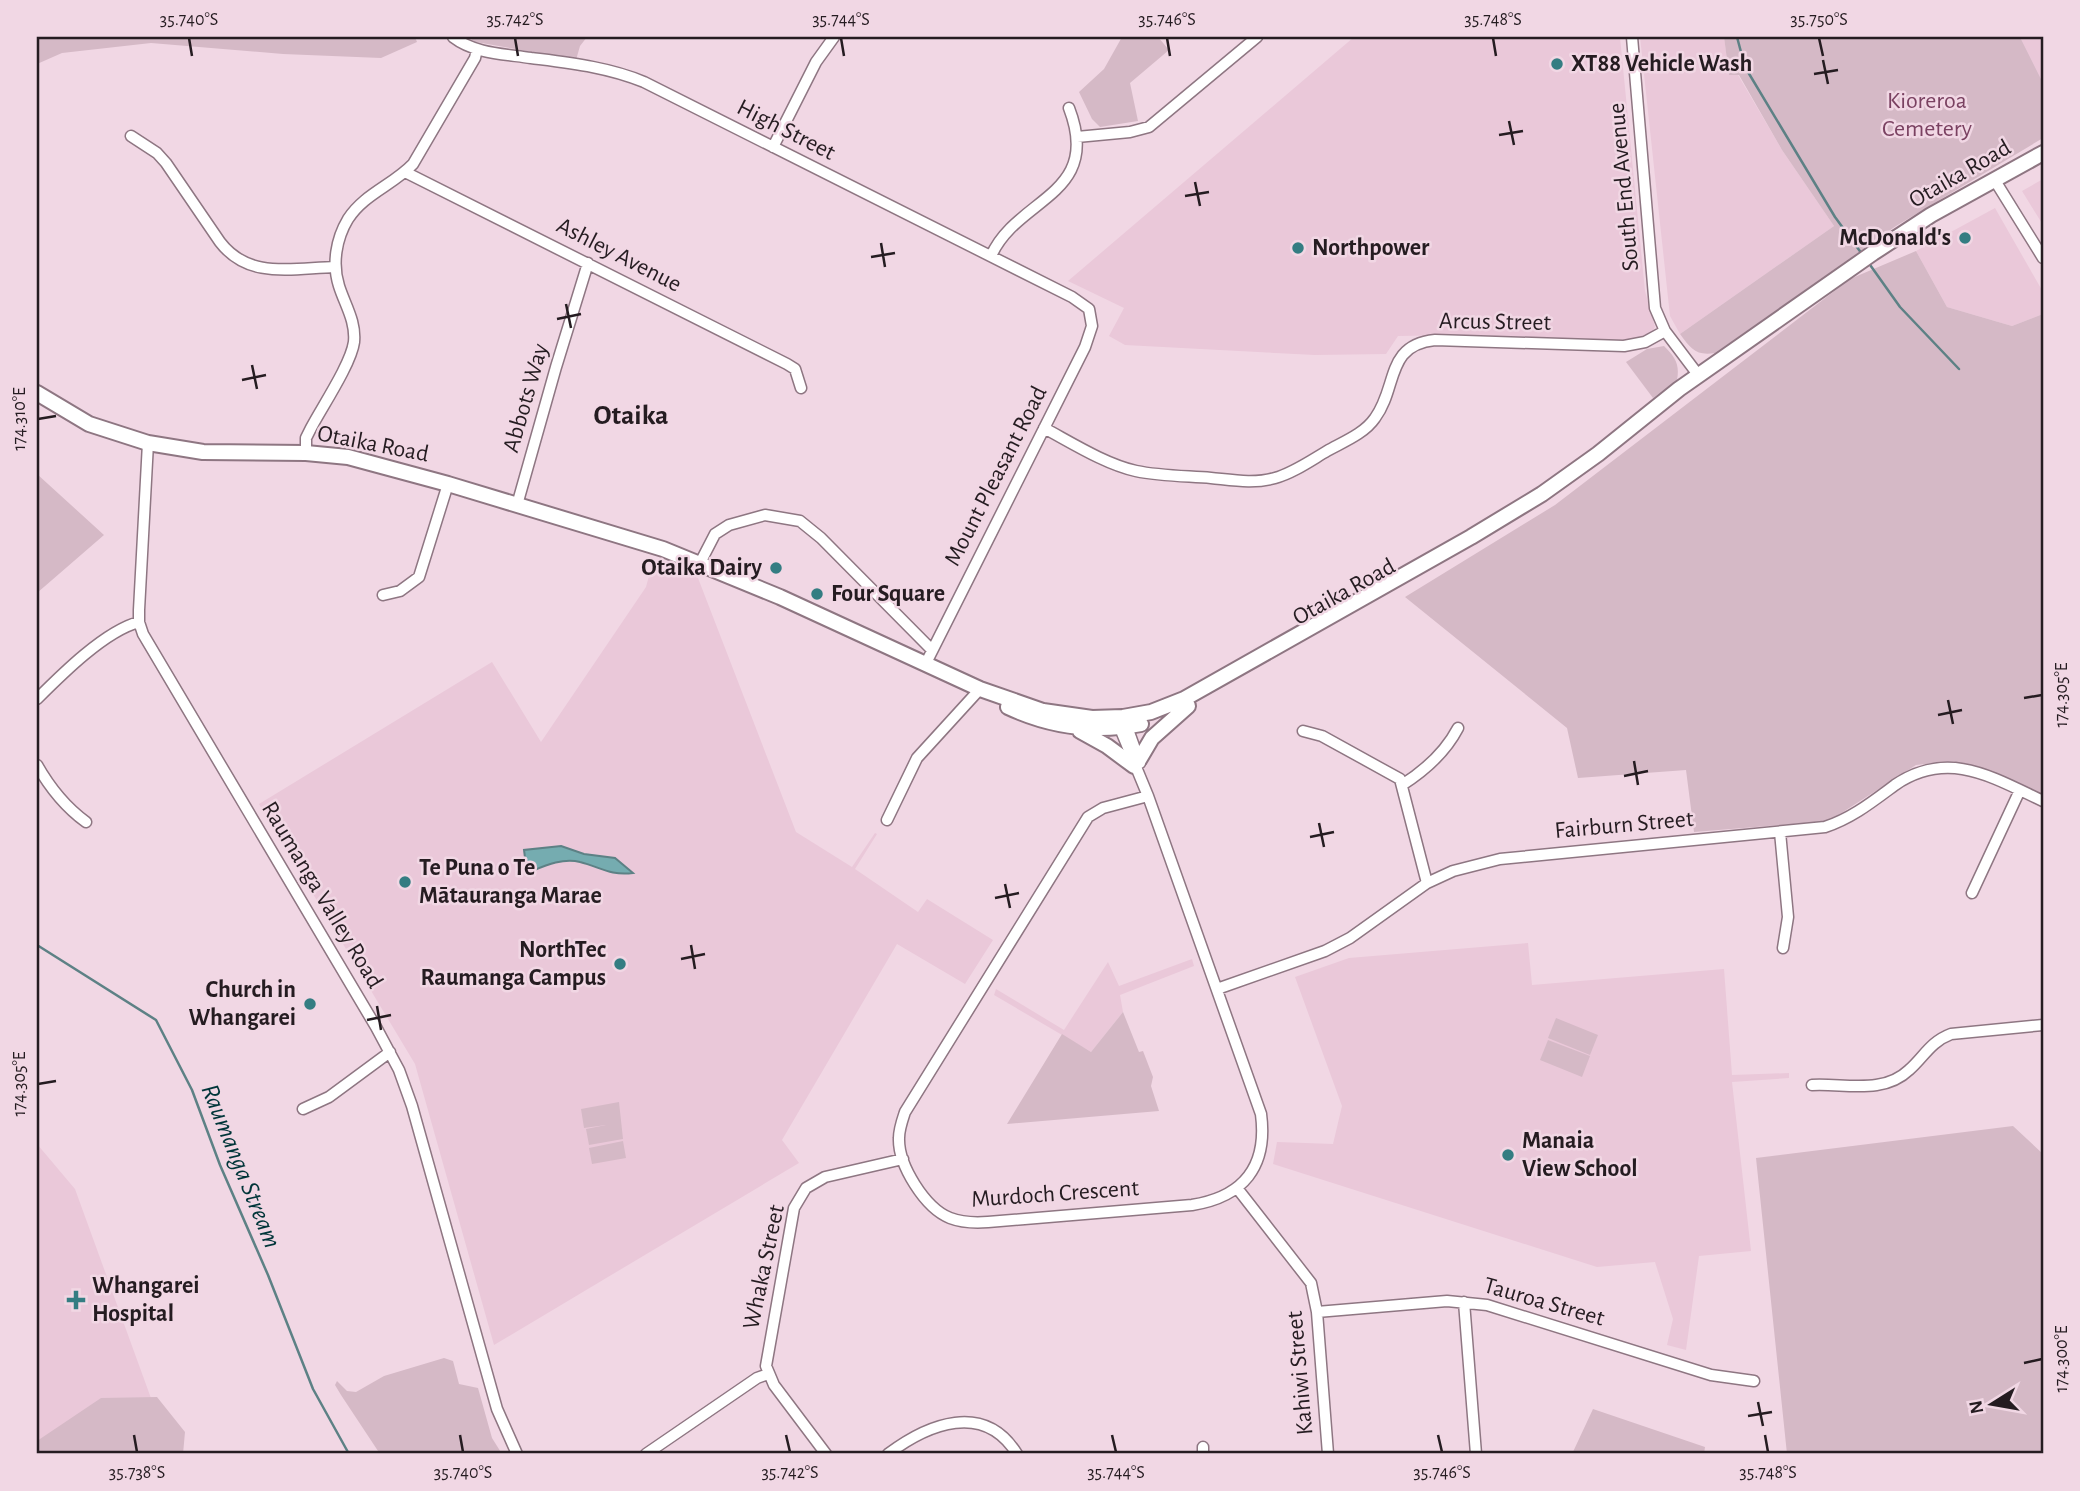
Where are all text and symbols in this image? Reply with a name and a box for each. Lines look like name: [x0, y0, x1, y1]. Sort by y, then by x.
text: 35.740°S: [160, 11, 218, 29]
text: 35.742°S: [486, 11, 544, 29]
text: 35.744°S: [812, 11, 870, 29]
text: 35.746°S: [1138, 11, 1196, 29]
text: 35.748°S: [1464, 11, 1522, 29]
text: 35.750°S: [1790, 11, 1848, 29]
place label: XT88 Vehicle Wash: [1571, 52, 1752, 76]
marker: XT88 Vehicle Wash: [1549, 56, 1565, 72]
park label: Kioreroa Cemetery: [1882, 89, 1972, 141]
street label: High Street: [733, 95, 839, 165]
street label: South End Avenue: [1605, 102, 1643, 272]
street label: Otaika Road: [1905, 135, 2015, 213]
street label: Ashley Avenue: [553, 213, 685, 297]
place label: McDonald's: [1839, 226, 1951, 250]
marker: McDonald's: [1957, 230, 1973, 246]
place label: Northpower: [1312, 236, 1430, 260]
marker: Northpower: [1290, 240, 1306, 256]
street label: Arcus Street: [1439, 309, 1552, 335]
street label: Abbots Way: [499, 341, 553, 455]
street label: Mount Pleasant Road: [940, 382, 1052, 570]
text: 174.310°E: [11, 387, 29, 451]
district label: Otaika: [593, 402, 669, 430]
street label: Otaika Road: [315, 421, 431, 467]
street label: Otaika Road: [1289, 554, 1399, 630]
place label: Otaika Dairy: [641, 556, 762, 580]
marker: Otaika Dairy: [768, 560, 784, 576]
place label: Four Square: [831, 582, 945, 606]
marker: Four Square: [809, 586, 825, 602]
text: 174.305°E: [2053, 662, 2071, 727]
street label: Raumanga Valley Road: [257, 798, 387, 992]
street label: Fairburn Street: [1554, 807, 1695, 843]
place label: Te Puna o Te Mātauranga Marae: [419, 856, 602, 908]
marker: Te Puna o Te Mātauranga Marae: [397, 874, 413, 890]
place label: NorthTec Raumanga Campus: [420, 938, 606, 990]
marker: NorthTec Raumanga Campus: [612, 956, 628, 972]
place label: Church in Whangarei: [188, 978, 296, 1030]
marker: Church in Whangarei: [302, 996, 318, 1012]
text: 174.305°E: [11, 1051, 29, 1116]
water label: Raumanga Stream: [196, 1080, 286, 1252]
place label: Manaia View School: [1522, 1129, 1638, 1181]
marker: Manaia View School: [1500, 1147, 1516, 1163]
street label: Murdoch Crescent: [970, 1176, 1140, 1212]
street label: Whaka Street: [739, 1202, 789, 1332]
street label: Tauroa Street: [1481, 1273, 1607, 1331]
place label: Whangarei Hospital: [92, 1274, 200, 1326]
marker: Whangarei Hospital: [66, 1290, 86, 1310]
street label: Kahiwi Street: [1283, 1310, 1317, 1436]
text: 174.300°E: [2053, 1325, 2071, 1392]
north arrow: [1958, 1368, 2028, 1438]
text: N: [1966, 1399, 1987, 1415]
text: 35.738°S: [109, 1464, 165, 1482]
text: 35.740°S: [434, 1464, 492, 1482]
text: 35.742°S: [761, 1464, 819, 1482]
text: 35.744°S: [1087, 1464, 1145, 1482]
text: 35.746°S: [1413, 1464, 1471, 1482]
text: 35.748°S: [1739, 1464, 1797, 1482]

